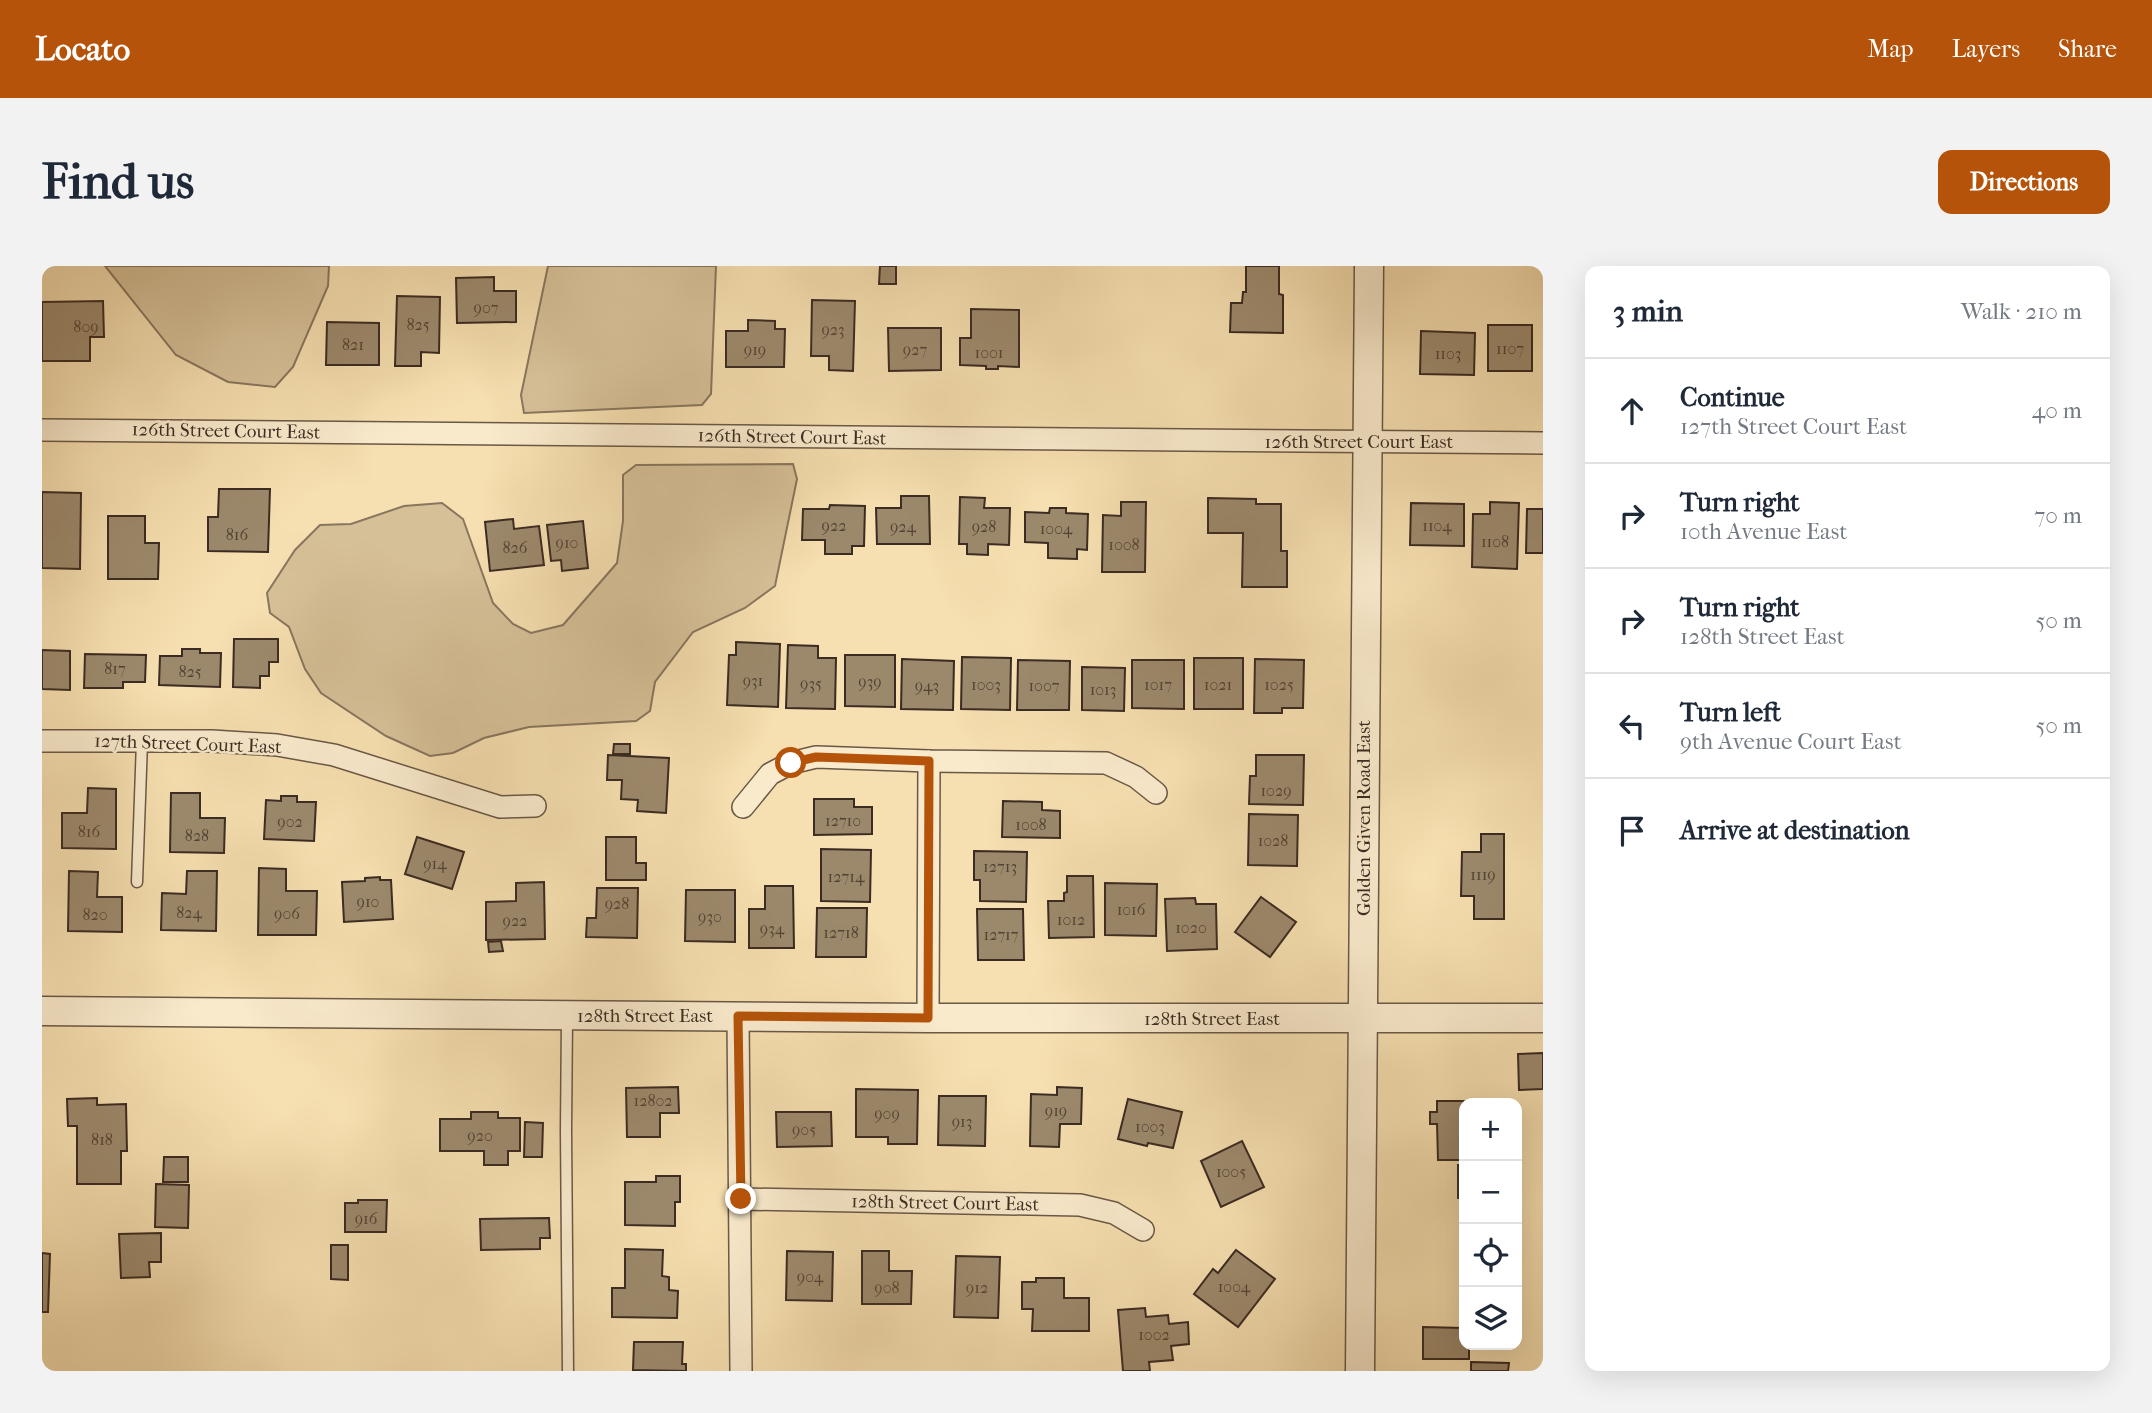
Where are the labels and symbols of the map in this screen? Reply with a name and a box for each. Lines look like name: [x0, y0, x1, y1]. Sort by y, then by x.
house number: 907: [474, 298, 499, 317]
house number: 825: [406, 315, 430, 334]
house number: 809: [73, 317, 99, 336]
house number: 923: [821, 320, 845, 339]
house number: 821: [342, 335, 364, 354]
house number: 1107: [1496, 339, 1524, 358]
house number: 919: [744, 340, 766, 359]
house number: 927: [903, 340, 927, 359]
house number: 1001: [975, 343, 1003, 362]
house number: 1103: [1435, 344, 1461, 363]
street label: 126th Street Court East: [131, 418, 321, 444]
street label: 126th Street Court East: [697, 424, 887, 450]
street label: 126th Street Court East: [1265, 431, 1454, 453]
house number: 922: [822, 516, 846, 535]
house number: 1104: [1422, 516, 1452, 535]
house number: 924: [890, 517, 917, 536]
house number: 928: [972, 517, 996, 536]
house number: 1004: [1040, 519, 1073, 538]
house number: 816: [226, 525, 249, 544]
house number: 1108: [1481, 532, 1509, 551]
house number: 910: [556, 533, 578, 552]
house number: 1008: [1108, 535, 1140, 554]
house number: 826: [503, 538, 528, 557]
house number: 817: [104, 659, 126, 678]
house number: 825: [178, 662, 202, 681]
house number: 931: [743, 671, 763, 690]
house number: 939: [858, 672, 882, 691]
house number: 935: [800, 674, 822, 693]
house number: 1003: [971, 675, 1001, 694]
house number: 1017: [1144, 675, 1172, 694]
house number: 1021: [1204, 675, 1232, 694]
house number: 1025: [1264, 675, 1294, 694]
house number: 943: [915, 676, 939, 695]
house number: 1007: [1029, 676, 1060, 695]
house number: 1013: [1090, 680, 1116, 699]
street label: Golden Given Road East: [1353, 720, 1375, 916]
street label: 127th Street Court East: [94, 730, 282, 758]
route start: [775, 747, 806, 778]
house number: 1029: [1260, 781, 1292, 800]
house number: 12710: [825, 811, 861, 830]
house number: 902: [277, 812, 303, 831]
house number: 1008: [1015, 815, 1047, 834]
house number: 816: [78, 822, 101, 841]
house number: 828: [185, 826, 209, 845]
house number: 1028: [1258, 831, 1288, 850]
house number: 914: [423, 854, 447, 873]
house number: 12713: [983, 857, 1017, 876]
house number: 1119: [1470, 865, 1496, 884]
house number: 12714: [828, 867, 865, 886]
house number: 910: [357, 892, 379, 911]
house number: 928: [605, 894, 629, 913]
house number: 1016: [1117, 900, 1146, 919]
house number: 824: [176, 903, 202, 922]
house number: 906: [274, 904, 300, 923]
house number: 820: [82, 905, 108, 924]
house number: 930: [698, 907, 722, 926]
house number: 1012: [1057, 910, 1085, 929]
house number: 922: [503, 911, 527, 930]
house number: 1020: [1175, 918, 1207, 937]
house number: 934: [760, 919, 785, 938]
house number: 12718: [823, 923, 859, 942]
house number: 12717: [983, 925, 1019, 944]
street label: 128th Street East: [577, 1005, 713, 1027]
street label: 128th Street East: [1144, 1008, 1280, 1030]
house number: 12802: [633, 1091, 673, 1110]
house number: 919: [1045, 1101, 1067, 1120]
house number: 909: [874, 1104, 900, 1123]
house number: 913: [952, 1112, 972, 1131]
house number: 1003: [1135, 1117, 1165, 1136]
house number: 905: [792, 1120, 816, 1139]
house number: 920: [467, 1126, 493, 1145]
house number: 818: [91, 1130, 113, 1149]
house number: 1005: [1216, 1162, 1246, 1181]
route end: [725, 1183, 756, 1214]
street label: 128th Street Court East: [851, 1190, 1039, 1216]
house number: 916: [355, 1209, 378, 1228]
house number: 904: [797, 1267, 824, 1286]
house number: 1004: [1218, 1277, 1251, 1296]
house number: 908: [874, 1278, 900, 1297]
house number: 912: [966, 1278, 988, 1297]
house number: 1002: [1138, 1325, 1170, 1344]

